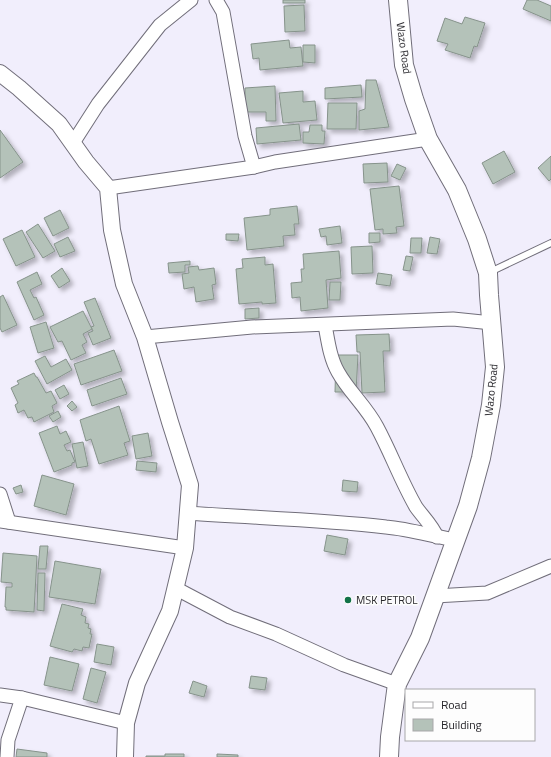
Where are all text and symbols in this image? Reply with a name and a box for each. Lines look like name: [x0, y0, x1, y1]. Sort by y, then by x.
street label: Wazo Road: [392, 21, 416, 75]
street label: Wazo Road: [480, 363, 502, 417]
place label: MSK PETROL: [356, 592, 418, 608]
marker: MSK PETROL: [343, 595, 353, 605]
legend: [405, 689, 535, 741]
text: Road: [441, 695, 467, 714]
text: Building: [441, 715, 482, 734]

